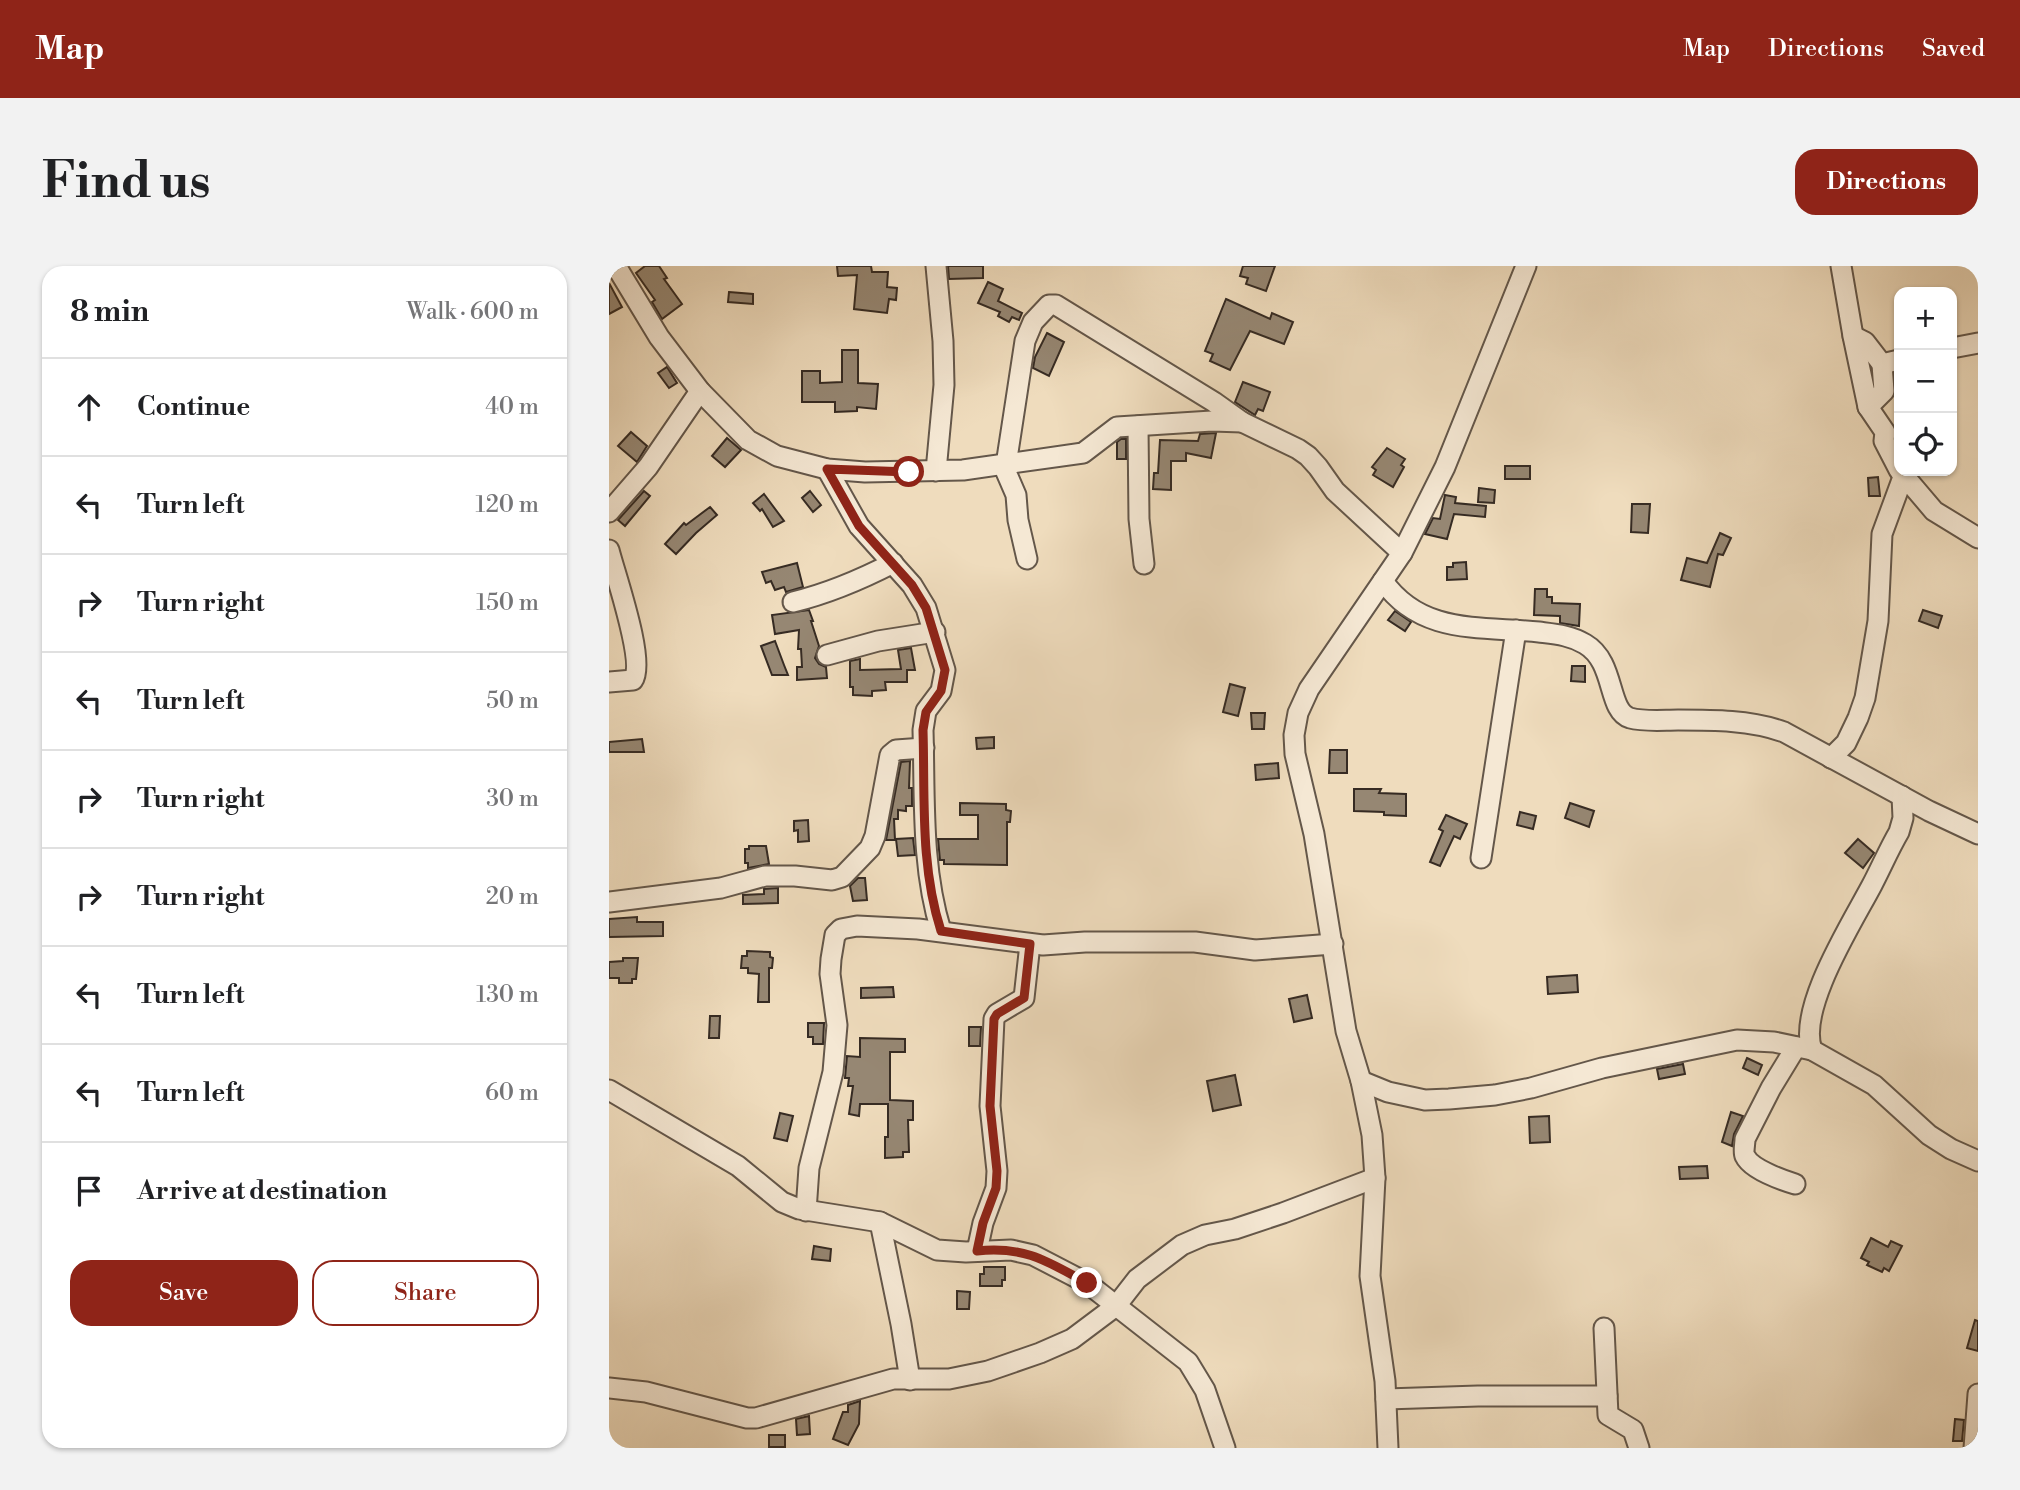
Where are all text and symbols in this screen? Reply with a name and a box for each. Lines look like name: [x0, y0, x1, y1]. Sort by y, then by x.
text: Map: [35, 29, 104, 70]
text: Map: [1683, 34, 1730, 64]
text: Directions: [1768, 34, 1884, 64]
text: Saved: [1922, 34, 1985, 64]
button: Directions: [1795, 149, 1978, 215]
text: Find us: [42, 152, 211, 213]
map controls: [1894, 287, 1957, 476]
button: +: [1894, 287, 1957, 350]
text: 8 min: [70, 293, 149, 331]
text: Walk · 600 m: [407, 298, 539, 326]
button: −: [1894, 350, 1957, 413]
icon: ahead: [70, 388, 108, 426]
text: Continue: [137, 391, 250, 423]
text: 40 m: [485, 393, 539, 421]
button: locate: [1894, 413, 1957, 476]
route start: [893, 456, 924, 487]
icon: left: [70, 486, 108, 524]
text: Turn left: [137, 489, 245, 521]
text: 120 m: [475, 491, 539, 519]
icon: right: [70, 584, 108, 622]
text: Turn right: [137, 587, 265, 619]
text: 150 m: [476, 589, 539, 617]
icon: left: [70, 682, 108, 720]
text: Turn left: [137, 685, 245, 717]
text: 50 m: [486, 687, 539, 715]
icon: right: [70, 780, 108, 818]
text: Turn right: [137, 783, 265, 815]
text: 30 m: [486, 785, 539, 813]
icon: right: [70, 878, 108, 916]
text: Turn right: [137, 881, 265, 913]
text: 20 m: [486, 883, 539, 911]
icon: left: [70, 976, 108, 1014]
text: Turn left: [137, 979, 245, 1011]
text: 130 m: [476, 981, 539, 1009]
icon: left: [70, 1074, 108, 1112]
text: Turn left: [137, 1077, 245, 1109]
text: 60 m: [485, 1079, 539, 1107]
icon: arrive: [70, 1172, 108, 1210]
text: Arrive at destination: [137, 1175, 387, 1207]
button: Save: [70, 1260, 298, 1326]
button: Share: [312, 1260, 539, 1326]
route end: [1071, 1267, 1102, 1298]

